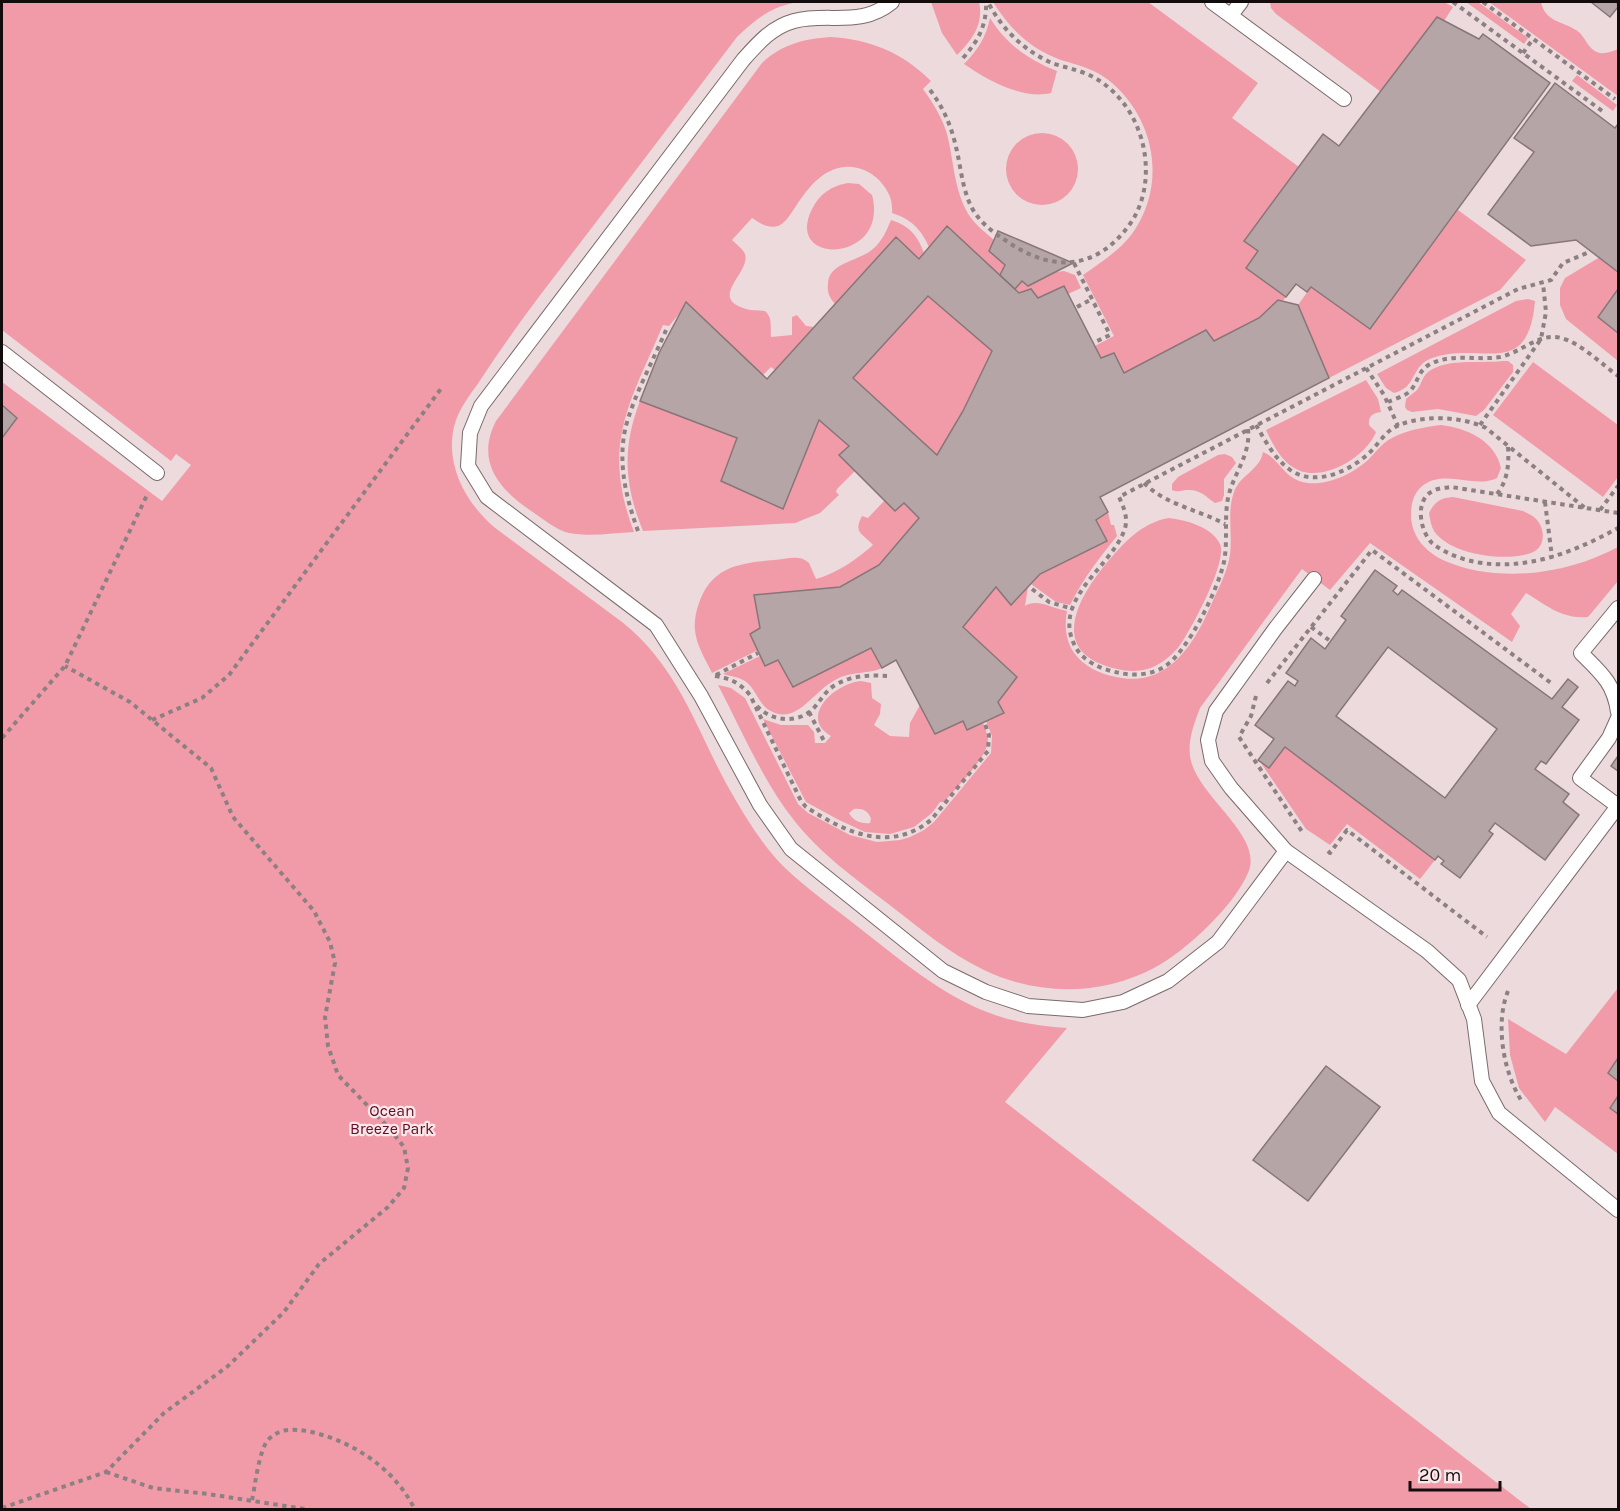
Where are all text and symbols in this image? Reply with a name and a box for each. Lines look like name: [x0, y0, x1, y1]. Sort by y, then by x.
park label: Ocean Breeze Park: [350, 1101, 434, 1138]
scale bar: [1410, 1454, 1500, 1492]
text: 20 m: [1419, 1464, 1461, 1486]

